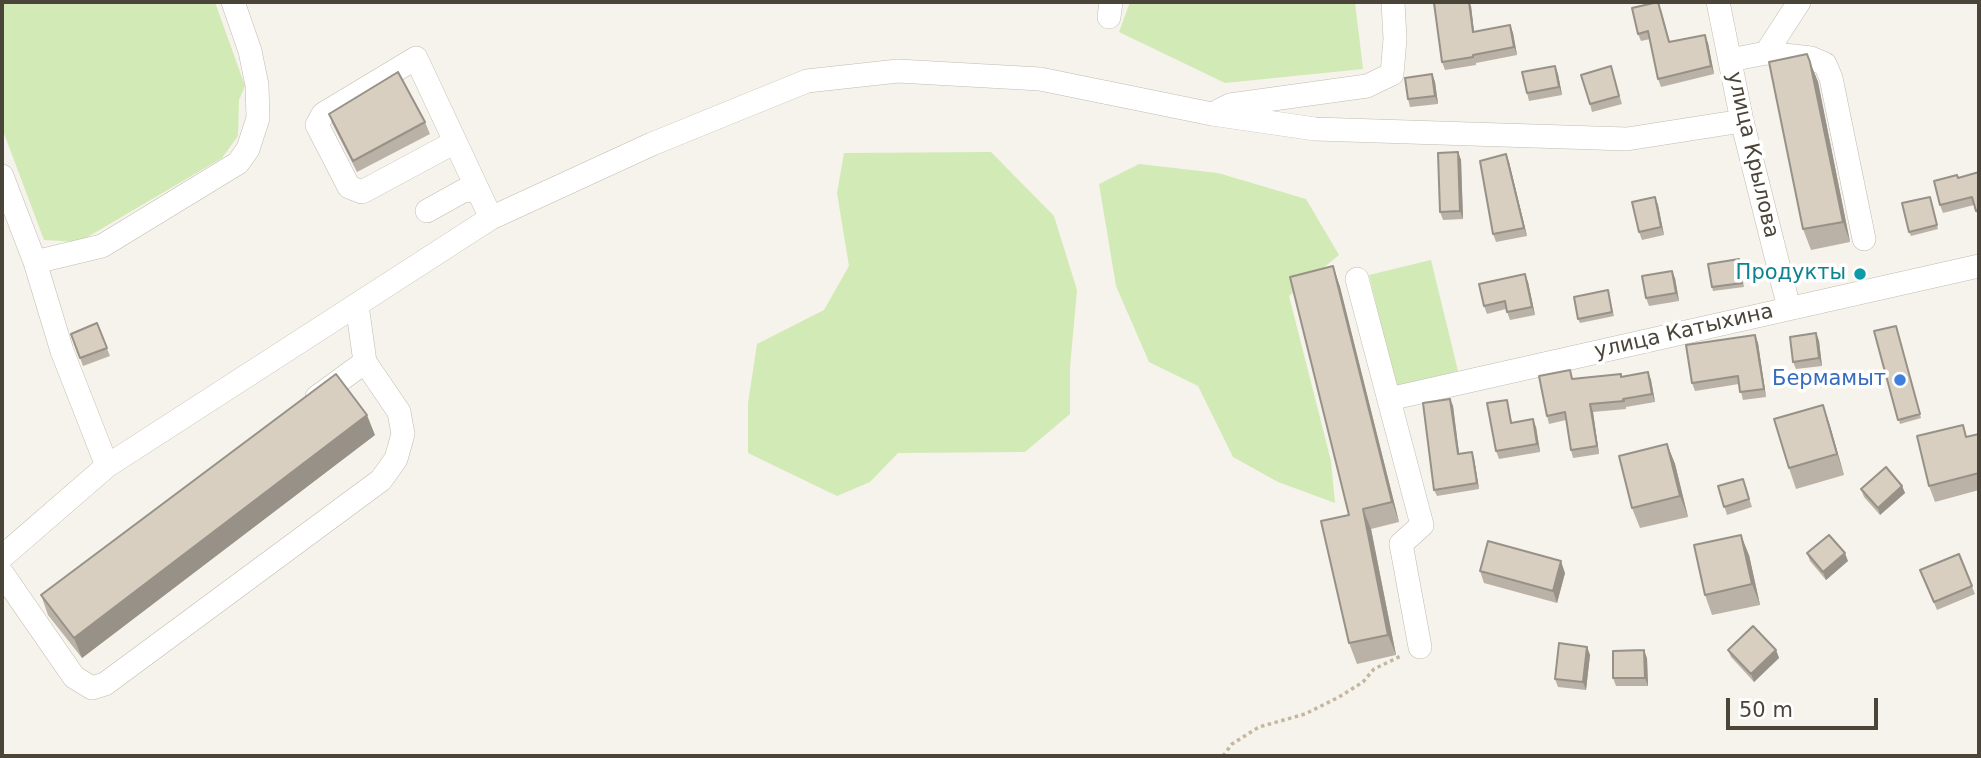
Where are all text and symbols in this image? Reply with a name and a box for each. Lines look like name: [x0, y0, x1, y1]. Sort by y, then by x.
street label: улица Крылова: [1721, 70, 1783, 240]
place label: Продукты: [1736, 261, 1846, 287]
marker: Продукты: [1852, 266, 1868, 282]
street label: улица Катыхина: [1592, 299, 1776, 365]
place label: Бермамыт: [1772, 367, 1886, 393]
marker: Бермамыт: [1892, 372, 1908, 388]
scale bar: [1729, 684, 1881, 728]
text: 50 m: [1739, 698, 1793, 722]

